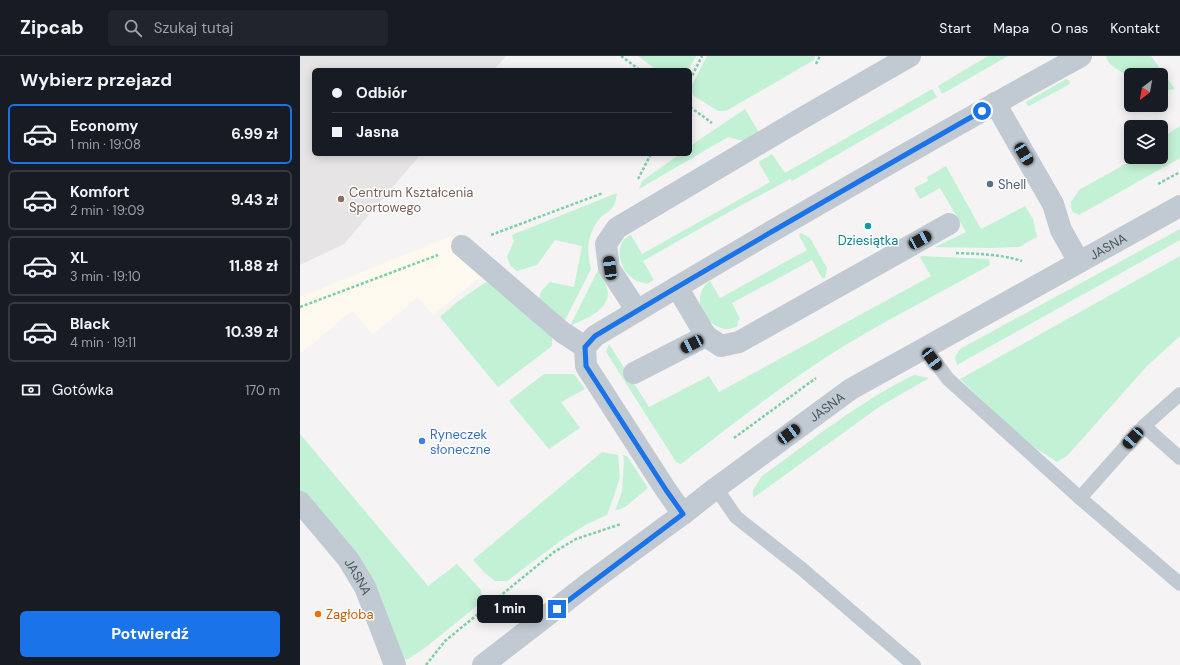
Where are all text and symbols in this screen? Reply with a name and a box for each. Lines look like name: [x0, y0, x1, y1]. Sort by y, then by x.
search box: [108, 10, 388, 46]
text: Zipcab: [20, 15, 84, 40]
icon: search: [122, 17, 144, 39]
text: Szukaj tutaj: [154, 18, 233, 38]
text: Start: [939, 19, 971, 37]
text: Mapa: [993, 19, 1029, 37]
text: O nas: [1051, 19, 1088, 37]
text: Kontakt: [1110, 19, 1160, 37]
text: Wybierz przejazd: [20, 68, 172, 92]
north arrow: [1124, 68, 1168, 112]
map controls: [1124, 68, 1168, 164]
text: Odbiór: [356, 83, 407, 103]
route start: [973, 102, 991, 120]
icon: car: [22, 116, 58, 152]
text: Economy: [70, 116, 138, 136]
button: layers: [1124, 120, 1168, 164]
text: Jasna: [356, 122, 399, 142]
text: 6.99 zł: [231, 124, 278, 144]
text: 1 min · 19:08: [70, 136, 141, 153]
car: [1013, 141, 1035, 167]
place label: Shell: [998, 176, 1026, 193]
marker: Shell: [985, 179, 995, 189]
icon: car: [22, 182, 58, 218]
text: Komfort: [70, 182, 129, 202]
place label: Centrum Kształcenia Sportowego: [349, 184, 473, 216]
text: 9.43 zł: [231, 190, 278, 210]
marker: Centrum Kształcenia Sportowego: [336, 194, 346, 204]
text: 2 min · 19:09: [70, 202, 145, 219]
marker: Dziesiątka: [863, 221, 873, 231]
car: [907, 229, 933, 251]
street label: JASNA: [1086, 229, 1130, 263]
place label: Dziesiątka: [838, 232, 898, 249]
icon: car: [22, 248, 58, 284]
text: XL: [70, 248, 88, 268]
car: [602, 255, 618, 281]
text: 11.88 zł: [229, 256, 278, 276]
text: 3 min · 19:10: [70, 268, 141, 285]
icon: car: [22, 314, 58, 350]
text: Black: [70, 314, 110, 334]
text: 10.39 zł: [225, 322, 278, 342]
car: [679, 333, 705, 355]
text: 4 min · 19:11: [70, 334, 136, 351]
car: [920, 346, 944, 372]
icon: cash: [20, 379, 42, 401]
text: Gotówka: [52, 380, 113, 400]
text: 170 m: [245, 382, 280, 399]
street label: JASNA: [806, 388, 848, 425]
car: [776, 422, 802, 446]
car: [1121, 425, 1145, 451]
place label: Ryneczek słoneczne: [430, 426, 491, 458]
marker: Ryneczek słoneczne: [417, 436, 427, 446]
street label: JASNA: [341, 555, 376, 598]
callout: 1 min: [477, 595, 543, 623]
text: 1 min: [494, 600, 526, 617]
route end: [548, 600, 566, 618]
place label: Zagłoba: [326, 606, 374, 623]
marker: Zagłoba: [313, 609, 323, 619]
button: Potwierdź: [20, 611, 280, 657]

